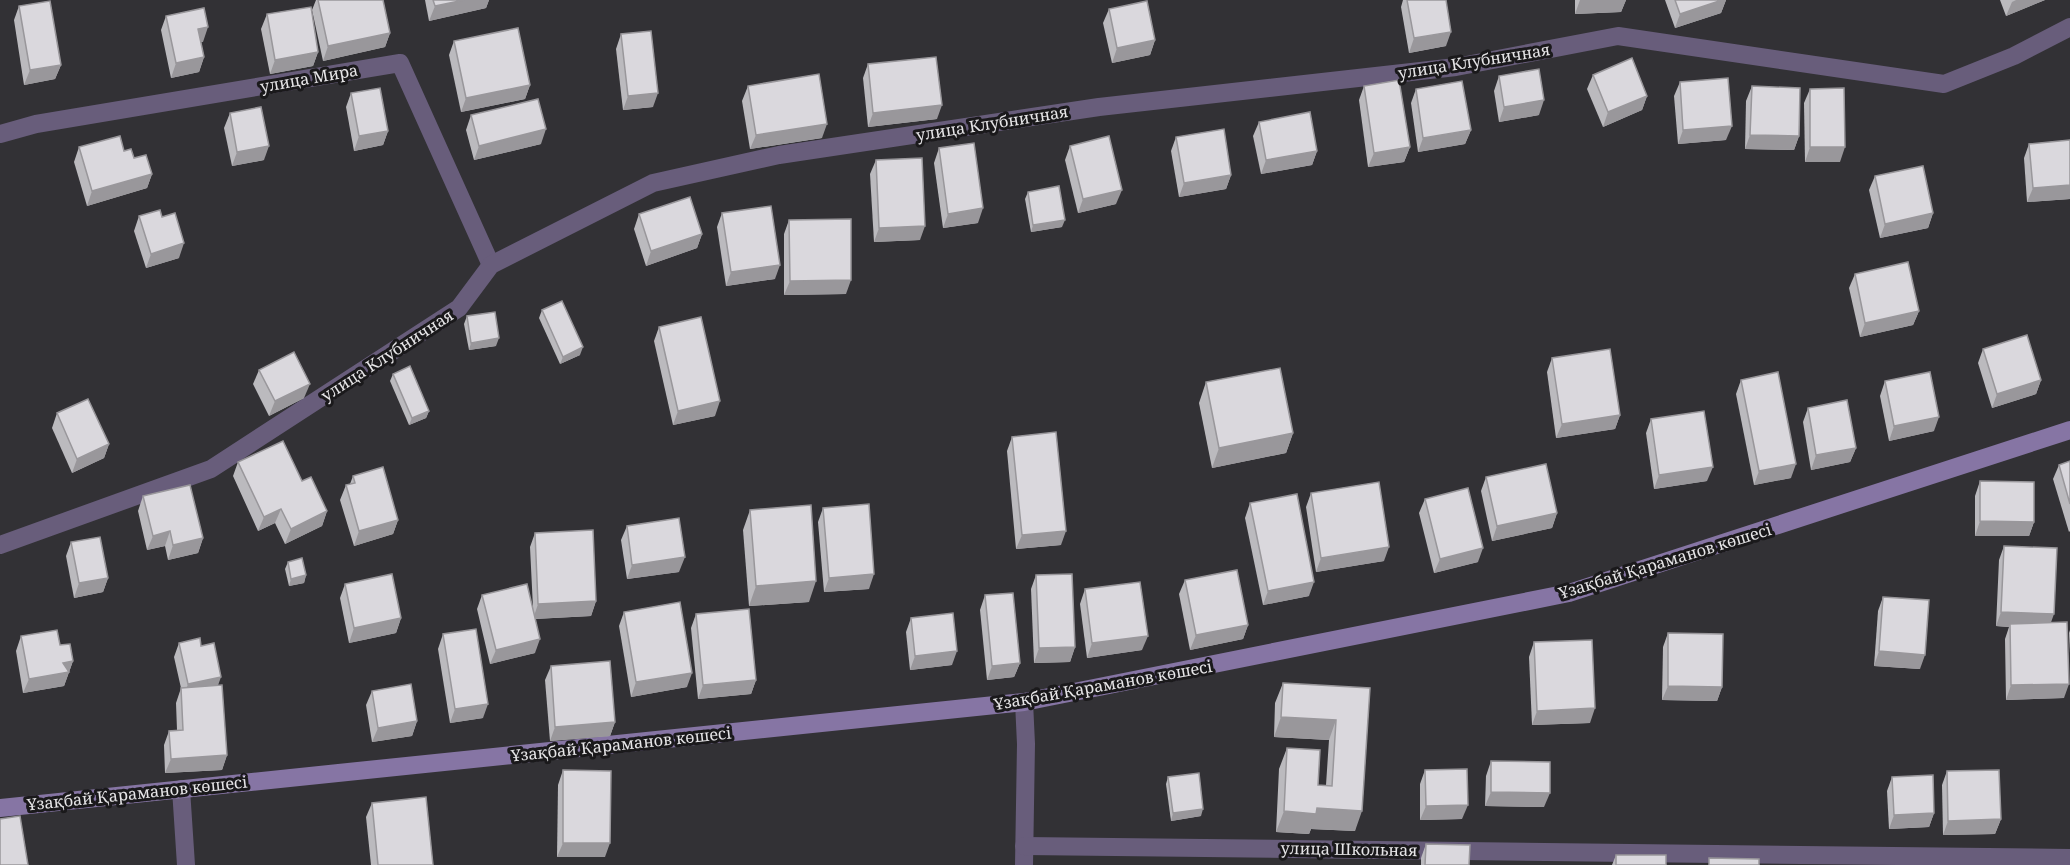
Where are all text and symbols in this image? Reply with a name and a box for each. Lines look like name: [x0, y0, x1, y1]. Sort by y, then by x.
street label: улица Клубничная: [1396, 38, 1552, 84]
street label: улица Мира: [258, 59, 360, 97]
street label: улица Клубничная: [914, 100, 1070, 146]
street label: улица Клубничная: [317, 304, 457, 406]
street label: Ұзақбай Қараманов көшесі: [1555, 518, 1775, 604]
street label: Ұзақбай Қараманов көшесі: [991, 655, 1215, 715]
street label: Ұзақбай Қараманов көшесі: [509, 721, 733, 767]
street label: Ұзақбай Қараманов көшесі: [25, 770, 249, 816]
street label: улица Школьная: [1280, 837, 1418, 861]

